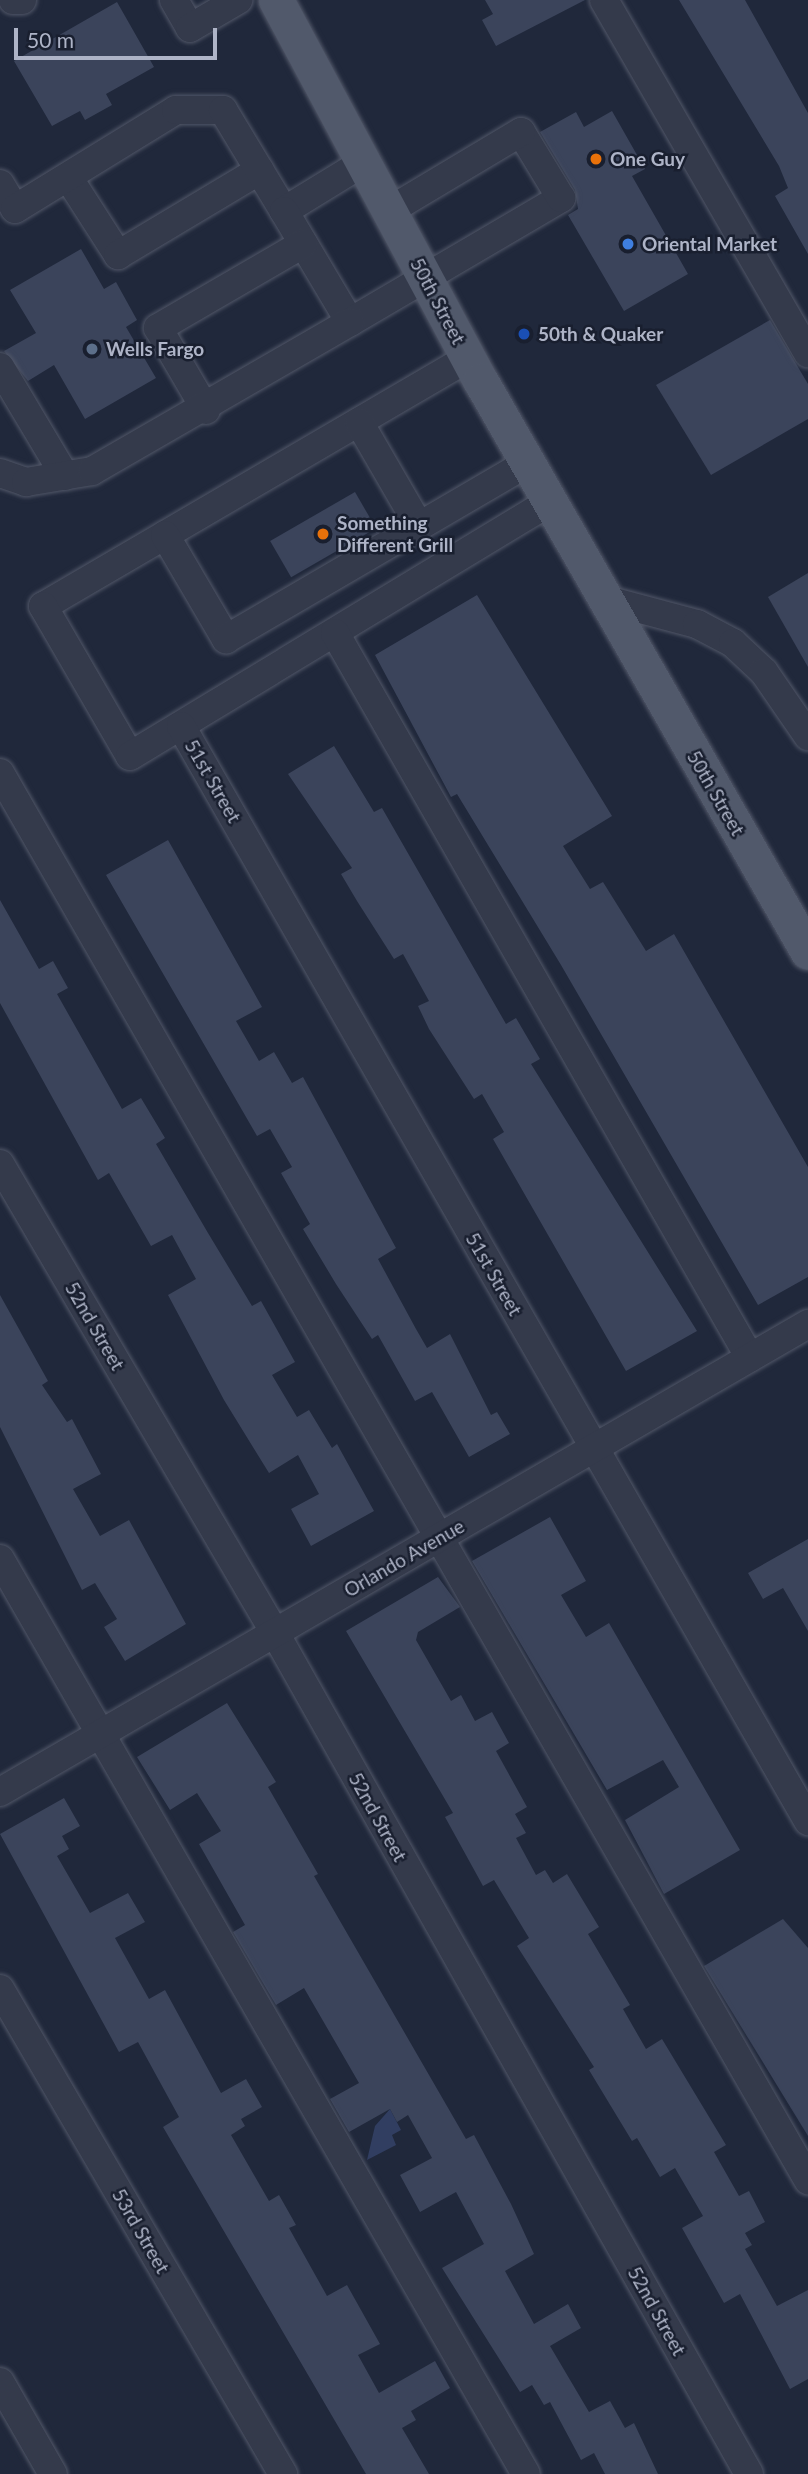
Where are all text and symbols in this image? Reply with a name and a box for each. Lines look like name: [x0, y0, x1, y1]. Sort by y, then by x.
scale bar: [18, 14, 220, 58]
text: 50 m: [27, 27, 74, 52]
place label: One Guy: [610, 148, 685, 170]
marker: One Guy: [588, 151, 604, 167]
place label: Oriental Market: [642, 233, 777, 255]
marker: Oriental Market: [620, 236, 636, 252]
street label: 50th Street: [406, 254, 470, 348]
place label: 50th & Quaker: [538, 323, 663, 345]
marker: 50th & Quaker: [516, 326, 532, 342]
place label: Wells Fargo: [106, 338, 204, 360]
marker: Wells Fargo: [84, 341, 100, 357]
place label: Something Different Grill: [337, 512, 453, 556]
marker: Something Different Grill: [315, 526, 331, 542]
street label: 51st Street: [180, 735, 246, 827]
street label: 50th Street: [683, 746, 749, 840]
street label: 51st Street: [461, 1228, 527, 1320]
street label: 52nd Street: [61, 1278, 129, 1374]
street label: Orlando Avenue: [340, 1514, 468, 1602]
street label: 52nd Street: [344, 1769, 412, 1865]
street label: 53rd Street: [108, 2185, 174, 2277]
street label: 52nd Street: [623, 2263, 691, 2359]

